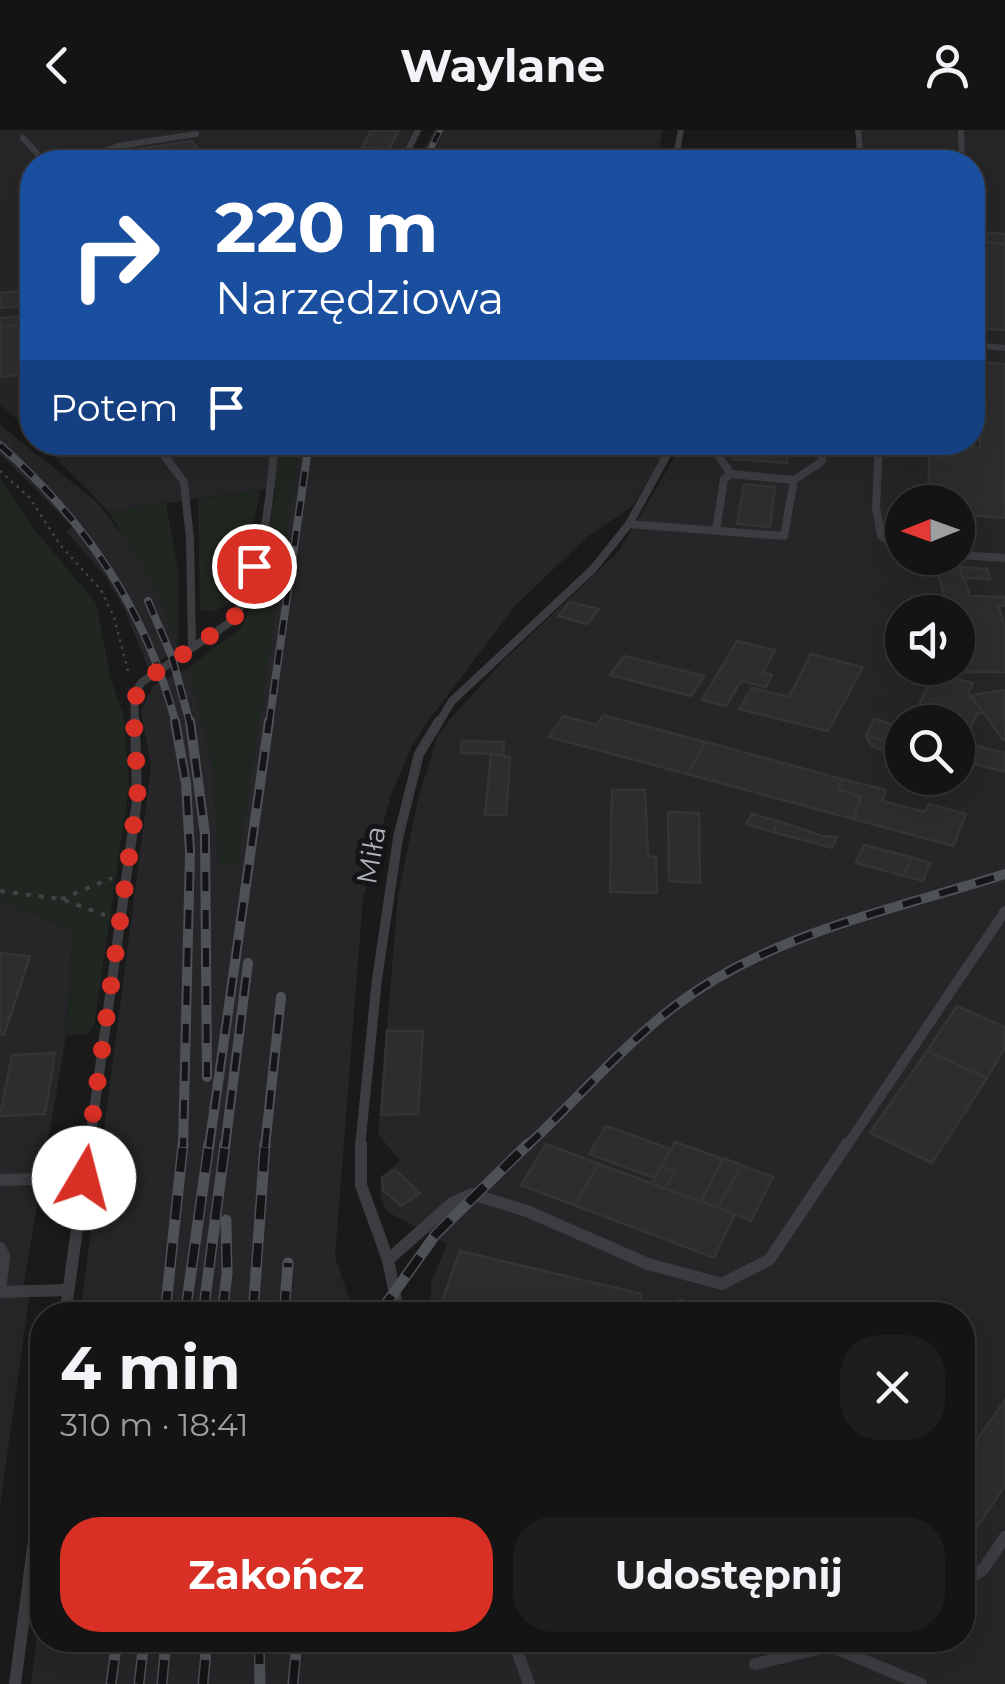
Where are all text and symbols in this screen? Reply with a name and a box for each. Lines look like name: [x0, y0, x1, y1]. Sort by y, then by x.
icon: back: [30, 38, 85, 93]
text: Waylane: [400, 38, 605, 93]
icon: person: [920, 38, 975, 93]
text: 220 m: [215, 184, 438, 270]
icon: right: [50, 190, 180, 320]
text: Narzędziowa: [215, 270, 504, 325]
icon: arrive: [199, 380, 254, 435]
text: Potem: [50, 384, 179, 431]
north arrow: [885, 485, 975, 575]
map controls: [885, 485, 975, 795]
pin: [212, 524, 297, 609]
icon: arrive: [227, 539, 282, 594]
button: sound: [885, 595, 975, 685]
button: search: [885, 705, 975, 795]
street label: Miła: [349, 823, 393, 887]
position arrow: [32, 1126, 136, 1230]
text: 4 min: [60, 1331, 241, 1404]
button: close: [840, 1335, 945, 1440]
text: 310 m · 18:41: [60, 1405, 249, 1444]
button: Zakończ: [60, 1517, 493, 1632]
button: Udostępnij: [513, 1517, 945, 1632]

